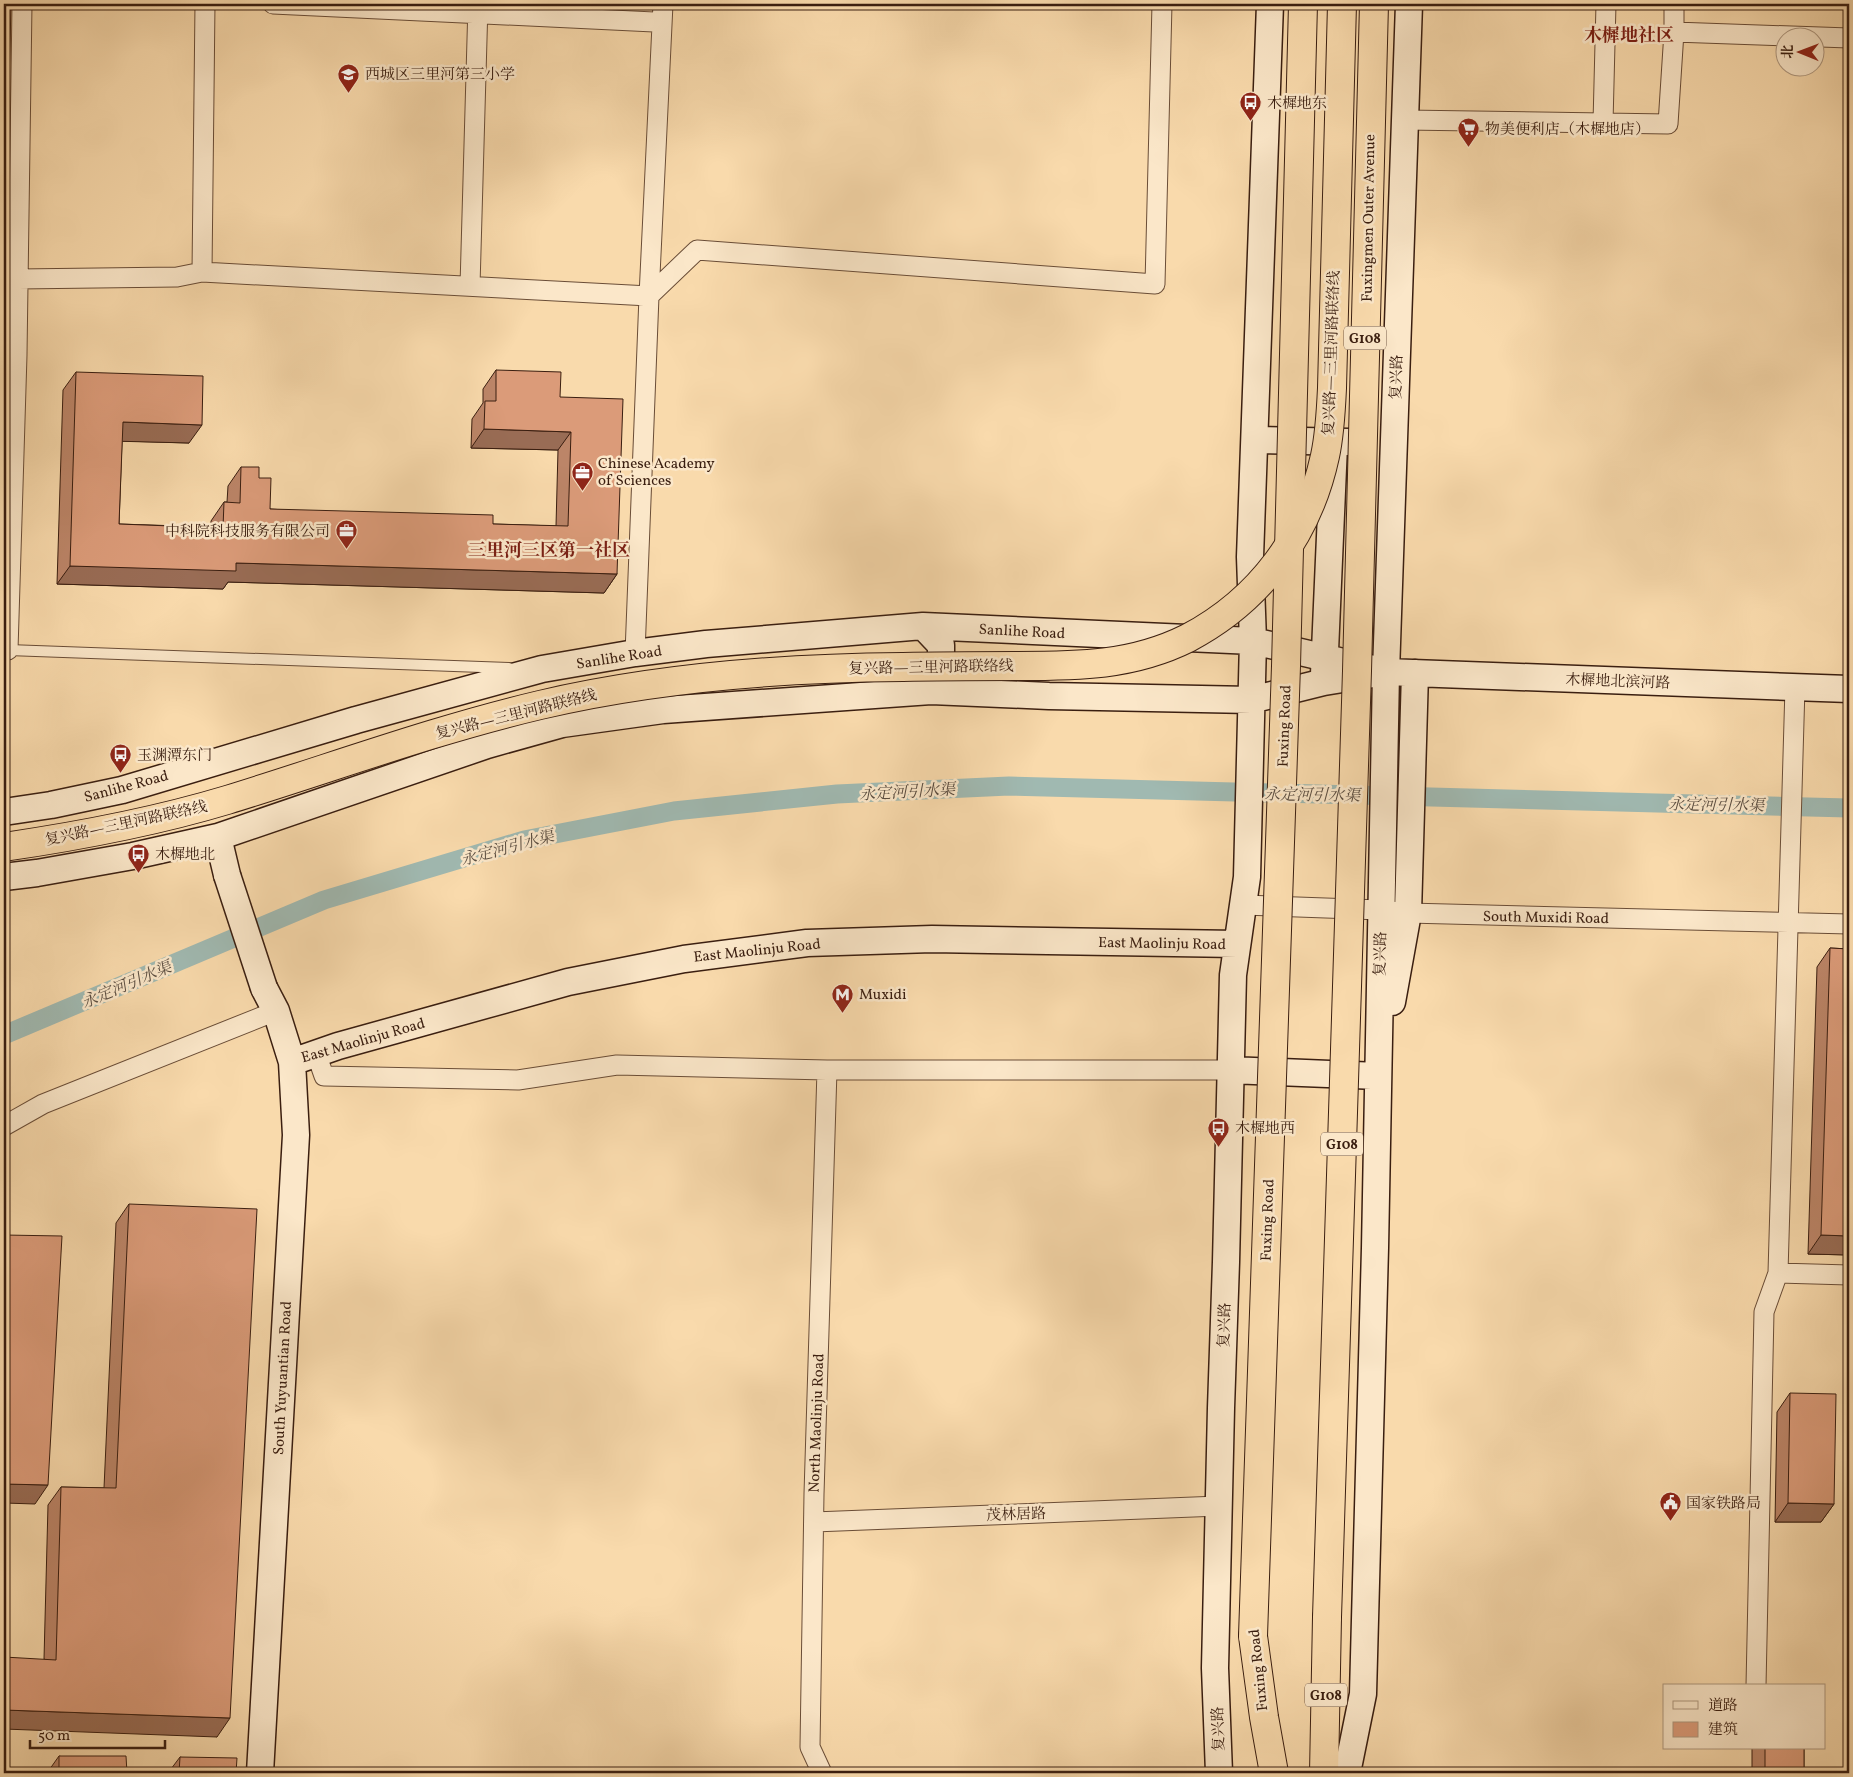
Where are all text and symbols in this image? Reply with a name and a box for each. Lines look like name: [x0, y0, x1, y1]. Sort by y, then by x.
district label: 木樨地社区: [1584, 24, 1674, 49]
north arrow: [1776, 28, 1826, 78]
text: 北: [1779, 45, 1798, 59]
school or university icon: 西城区三里河第三小学: [337, 62, 361, 93]
place label: 西城区三里河第三小学: [365, 65, 515, 86]
bus stop icon: 木樨地东: [1239, 91, 1263, 122]
place label: 木樨地东: [1267, 94, 1327, 115]
supermarket icon: 物美便利店（木樨地店）: [1457, 117, 1481, 148]
place label: 物美便利店（木樨地店）: [1485, 120, 1650, 141]
street label: Fuxingmen Outer Avenue: [1358, 134, 1381, 302]
street label: 复兴路—三里河路联络线: [1319, 270, 1346, 436]
road number: G108: [1344, 326, 1386, 349]
street label: 复兴路: [1386, 354, 1409, 400]
place label: Chinese Academy of Sciences: [598, 454, 715, 492]
office icon: Chinese Academy of Sciences: [570, 460, 594, 491]
office icon: 中科院科技服务有限公司: [334, 519, 358, 550]
place label: 中科院科技服务有限公司: [165, 522, 330, 543]
district label: 三里河三区第一社区: [468, 539, 630, 564]
street label: Sanlihe Road: [978, 620, 1066, 645]
street label: Sanlihe Road: [575, 641, 664, 676]
street label: 复兴路—三里河路联络线: [848, 657, 1014, 680]
street label: 木樨地北滨河路: [1565, 670, 1671, 695]
street label: 复兴路—三里河路联络线: [434, 685, 599, 746]
street label: Fuxing Road: [1274, 685, 1297, 768]
bus stop icon: 玉渊潭东门: [109, 743, 133, 774]
place label: 玉渊潭东门: [137, 746, 212, 767]
street label: Sanlihe Road: [82, 766, 171, 809]
water label: 永定河引水渠: [859, 779, 958, 806]
water label: 永定河引水渠: [1264, 784, 1362, 808]
water label: 永定河引水渠: [1668, 794, 1766, 818]
street label: 复兴路—三里河路联络线: [43, 797, 209, 852]
water label: 永定河引水渠: [458, 825, 559, 872]
bus stop icon: 木樨地北: [127, 842, 151, 873]
place label: 木樨地北: [155, 845, 215, 866]
street label: South Muxidi Road: [1483, 907, 1609, 930]
street label: 复兴路: [1371, 931, 1392, 977]
street label: East Maolinju Road: [1098, 933, 1226, 956]
street label: East Maolinju Road: [692, 934, 822, 969]
water label: 永定河引水渠: [78, 956, 177, 1015]
metro station icon: Muxidi: [831, 982, 855, 1013]
place label: Muxidi: [859, 985, 906, 1006]
street label: East Maolinju Road: [299, 1014, 428, 1069]
bus stop icon: 木樨地西: [1207, 1116, 1231, 1147]
place label: 木樨地西: [1235, 1119, 1295, 1140]
road number: G108: [1321, 1132, 1363, 1156]
street label: Fuxing Road: [1257, 1179, 1280, 1262]
street label: South Yuyuantian Road: [269, 1301, 298, 1456]
street label: 复兴路: [1214, 1302, 1237, 1348]
street label: North Maolinju Road: [805, 1353, 830, 1493]
public building icon: 国家铁路局: [1658, 1491, 1682, 1522]
place label: 国家铁路局: [1686, 1494, 1761, 1515]
street label: 茂林居路: [986, 1504, 1046, 1527]
street label: Fuxing Road: [1245, 1628, 1274, 1712]
road number: G108: [1305, 1684, 1347, 1706]
legend: [1663, 1684, 1826, 1750]
text: 道路: [1708, 1696, 1738, 1717]
street label: 复兴路: [1208, 1706, 1231, 1752]
scale bar: [30, 1717, 165, 1749]
text: 建筑: [1708, 1720, 1738, 1741]
text: 50 m: [38, 1726, 70, 1747]

